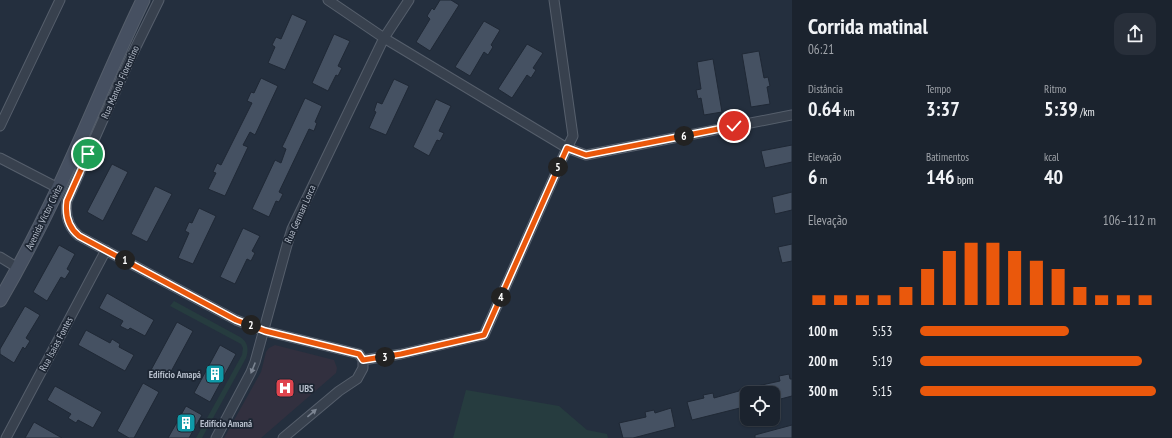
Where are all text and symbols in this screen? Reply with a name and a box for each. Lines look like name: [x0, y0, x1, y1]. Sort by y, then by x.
text: Corrida matinal: [808, 12, 928, 40]
button: share: [1114, 13, 1156, 55]
text: 06:21: [808, 41, 834, 58]
street label: Rua Manolo Florentino: [98, 43, 142, 121]
text: Distância: [808, 82, 843, 96]
text: Tempo: [926, 82, 951, 96]
text: Ritmo: [1044, 82, 1067, 96]
text: 0.64: [808, 96, 841, 122]
text: 3:37: [926, 96, 960, 122]
text: 5:39: [1044, 96, 1078, 122]
text: km: [841, 105, 855, 119]
text: /km: [1078, 105, 1095, 119]
pin: [717, 109, 751, 143]
icon: check: [723, 115, 745, 137]
pin: 6: [674, 126, 694, 146]
text: 6: [681, 129, 687, 143]
pin: [71, 137, 105, 171]
icon: arrive: [77, 143, 99, 165]
text: Elevação: [808, 150, 841, 164]
text: Batimentos: [926, 150, 969, 164]
text: kcal: [1044, 150, 1059, 164]
pin: 5: [548, 157, 568, 177]
text: 5: [555, 160, 561, 174]
text: 6: [808, 164, 818, 190]
text: 146: [926, 164, 955, 190]
text: 40: [1044, 164, 1063, 190]
text: m: [818, 173, 827, 187]
text: bpm: [955, 173, 974, 187]
street label: Avenida Victor Civita: [23, 182, 65, 252]
street label: Rua German Lorca: [281, 183, 319, 245]
text: Elevação: [808, 212, 847, 229]
text: 106–112 m: [1103, 212, 1156, 229]
pin: 1: [115, 250, 135, 270]
text: 1: [122, 253, 128, 267]
pin: 4: [491, 287, 511, 307]
text: 4: [498, 290, 504, 304]
street label: Rua Isaias Fontes: [36, 314, 76, 373]
pin: 2: [241, 315, 261, 335]
text: 2: [248, 318, 254, 332]
text: 100 m: [808, 323, 838, 340]
text: 5:53: [872, 323, 892, 340]
pin: 3: [375, 347, 395, 367]
text: 3: [382, 350, 388, 364]
text: 200 m: [808, 353, 838, 370]
text: 5:19: [872, 353, 892, 370]
one-way arrow: [249, 362, 255, 374]
building icon: Edifício Amapá: [204, 363, 226, 385]
place label: Edifício Amapá: [149, 368, 201, 381]
hospital icon: UBS: [274, 377, 296, 399]
place label: UBS: [299, 382, 314, 395]
text: 300 m: [808, 383, 838, 400]
text: 5:15: [872, 383, 892, 400]
map controls: [740, 386, 780, 426]
button: locate: [740, 386, 780, 426]
one-way arrow: [307, 408, 318, 417]
building icon: Edifício Amaná: [175, 412, 197, 434]
place label: Edifício Amaná: [200, 417, 252, 430]

